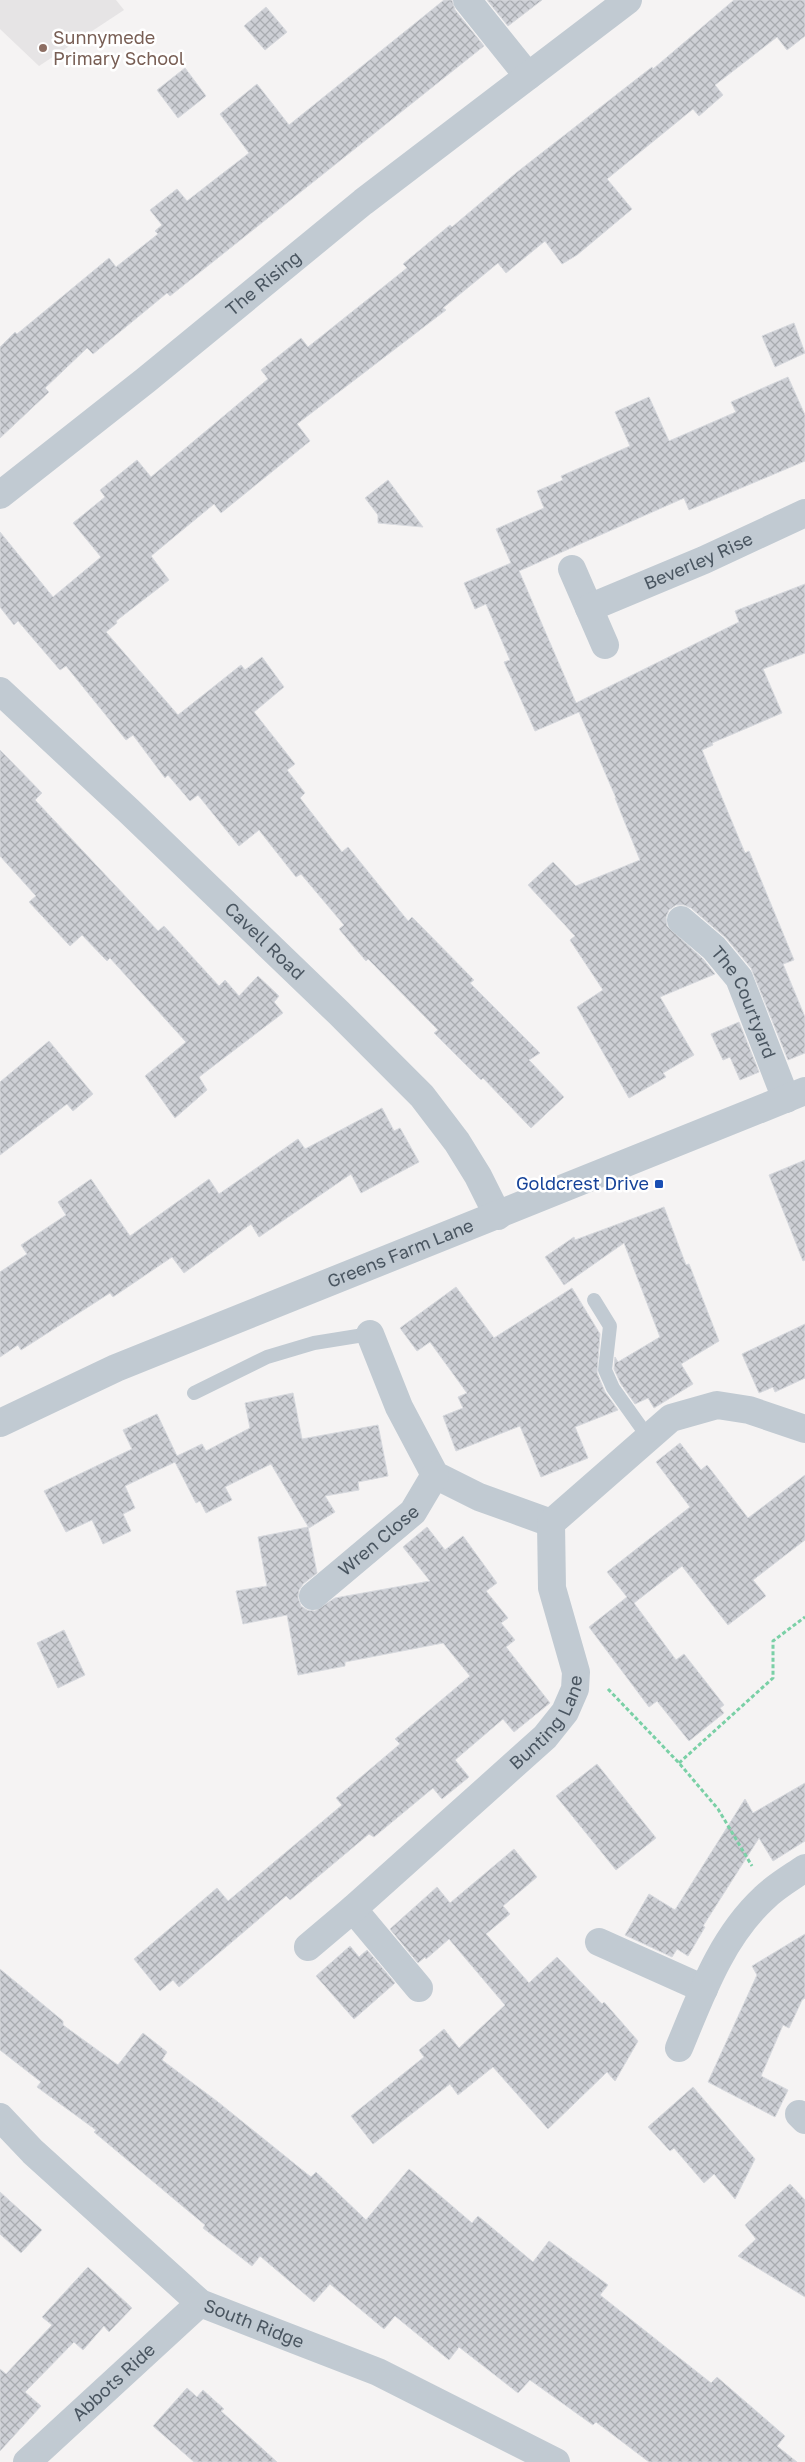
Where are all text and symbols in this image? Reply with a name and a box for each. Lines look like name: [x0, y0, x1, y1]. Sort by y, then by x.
place label: Sunnymede Primary School: [53, 26, 185, 69]
marker: Sunnymede Primary School: [37, 42, 49, 54]
street label: The Rising: [221, 245, 305, 320]
street label: Beverley Rise: [640, 527, 756, 594]
street label: Cavell Road: [221, 897, 310, 984]
street label: The Courtyard: [707, 941, 781, 1061]
place label: Goldcrest Drive: [516, 1172, 649, 1194]
marker: Goldcrest Drive: [653, 1178, 665, 1190]
street label: Greens Farm Lane: [324, 1213, 476, 1292]
street label: Wren Close: [333, 1500, 423, 1580]
street label: Bunting Lane: [504, 1675, 586, 1774]
street label: South Ridge: [201, 2294, 307, 2352]
street label: Abbots Ride: [67, 2338, 159, 2425]

